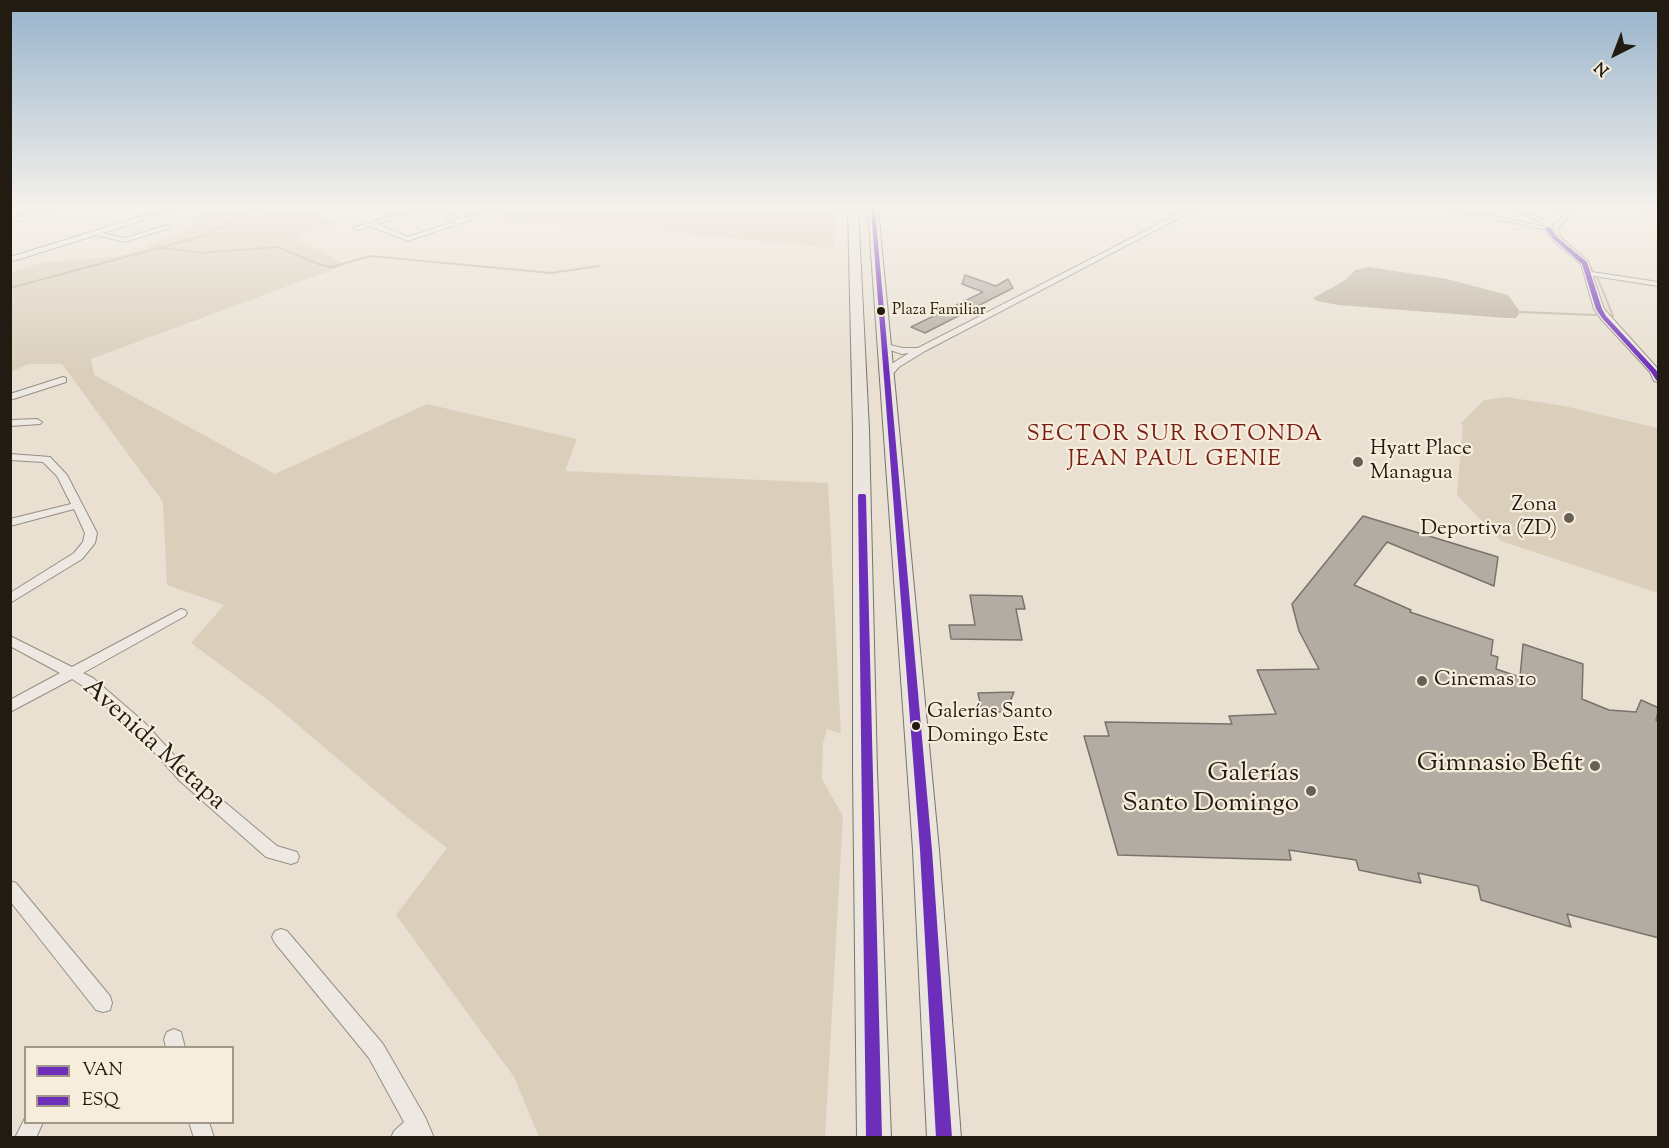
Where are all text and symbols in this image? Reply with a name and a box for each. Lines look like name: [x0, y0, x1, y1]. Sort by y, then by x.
north arrow: [1585, 24, 1645, 84]
text: N: [1590, 55, 1615, 81]
place label: Plaza Familiar: [892, 301, 986, 321]
marker: Plaza Familiar: [875, 305, 887, 317]
district label: SECTOR SUR ROTONDA JEAN PAUL GENIE: [1027, 423, 1323, 475]
place label: Hyatt Place Managua: [1370, 437, 1472, 487]
marker: Hyatt Place Managua: [1351, 455, 1365, 469]
place label: Zona Deportiva (ZD): [1420, 493, 1557, 543]
marker: Zona Deportiva (ZD): [1562, 511, 1576, 525]
place label: Cinemas 10: [1434, 668, 1536, 694]
street label: Avenida Metapa: [75, 674, 231, 818]
marker: Cinemas 10: [1415, 674, 1429, 688]
place label: Galerías Santo Domingo Este: [927, 702, 1052, 749]
marker: Galerías Santo Domingo Este: [910, 720, 922, 732]
place label: Gimnasio Befit: [1417, 750, 1583, 782]
marker: Gimnasio Befit: [1588, 759, 1602, 773]
place label: Galerías Santo Domingo: [1122, 760, 1299, 822]
marker: Galerías Santo Domingo: [1304, 784, 1318, 798]
legend: [24, 1046, 234, 1124]
text: VAN: [82, 1058, 123, 1084]
text: ESQ: [82, 1088, 119, 1114]

